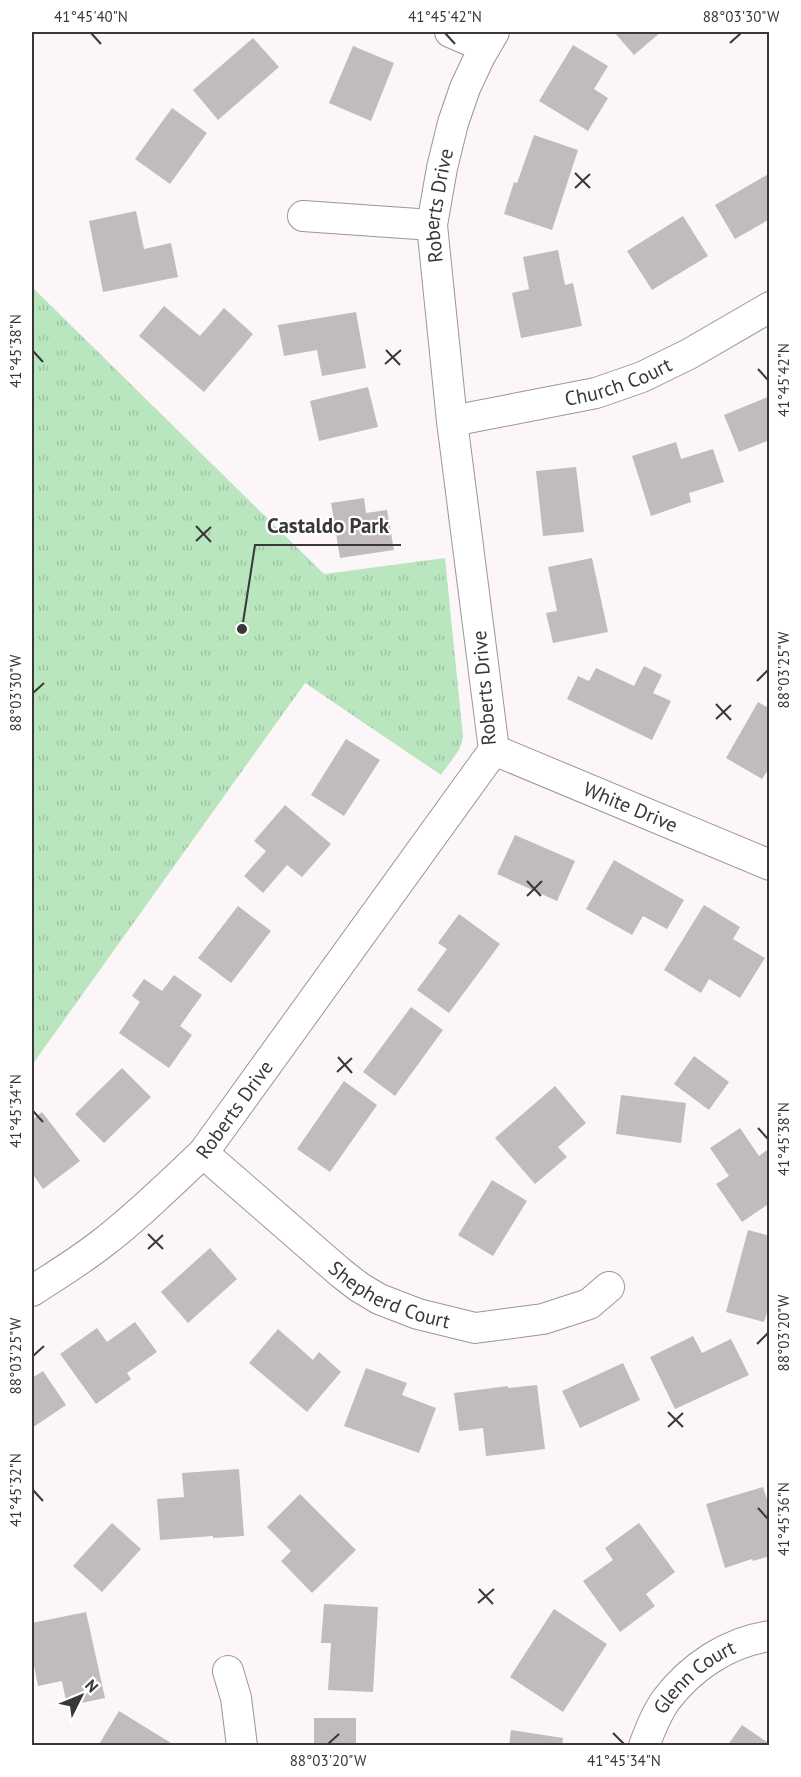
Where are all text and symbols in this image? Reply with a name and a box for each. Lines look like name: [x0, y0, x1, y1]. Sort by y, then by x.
text: 41°45'40"N: [54, 7, 128, 26]
text: 41°45'42"N: [408, 7, 482, 26]
text: 88°03'30"W: [703, 7, 780, 26]
street label: Roberts Drive: [419, 146, 459, 264]
text: 41°45'38"N: [6, 314, 25, 388]
text: 41°45'42"N: [774, 343, 793, 417]
street label: Church Court: [563, 351, 676, 412]
callout: Castaldo Park: [255, 506, 401, 545]
text: Castaldo Park: [267, 512, 390, 539]
street label: Roberts Drive: [466, 629, 502, 747]
text: 88°03'25"W: [774, 631, 793, 708]
text: 88°03'30"W: [6, 654, 25, 731]
street label: White Drive: [580, 776, 682, 838]
street label: Roberts Drive: [190, 1055, 279, 1164]
text: 41°45'34"N: [6, 1074, 25, 1148]
text: 41°45'38"N: [774, 1102, 793, 1176]
street label: Shepherd Court: [323, 1255, 453, 1334]
text: 88°03'20"W: [774, 1294, 793, 1371]
text: 88°03'25"W: [6, 1317, 25, 1394]
text: 41°45'32"N: [6, 1453, 25, 1527]
text: 41°45'36"N: [774, 1482, 793, 1556]
street label: Glenn Court: [647, 1634, 740, 1719]
north arrow: [51, 1666, 111, 1726]
text: N: [81, 1675, 103, 1696]
text: 88°03'20"W: [290, 1751, 367, 1770]
text: 41°45'34"N: [587, 1751, 661, 1770]

